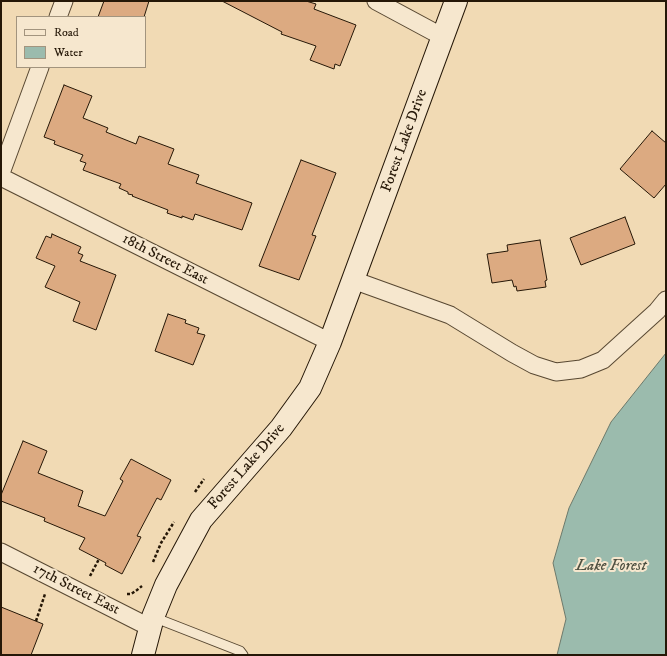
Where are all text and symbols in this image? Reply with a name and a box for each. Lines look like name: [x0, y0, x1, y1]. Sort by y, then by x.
legend: [16, 16, 146, 68]
text: Road: [54, 25, 79, 40]
text: Water: [54, 45, 83, 60]
street label: Forest Lake Drive: [378, 87, 432, 195]
street label: 18th Street East: [119, 231, 211, 289]
street label: Forest Lake Drive: [205, 420, 289, 514]
water label: Lake Forest: [576, 557, 646, 577]
street label: 17th Street East: [30, 560, 122, 620]

